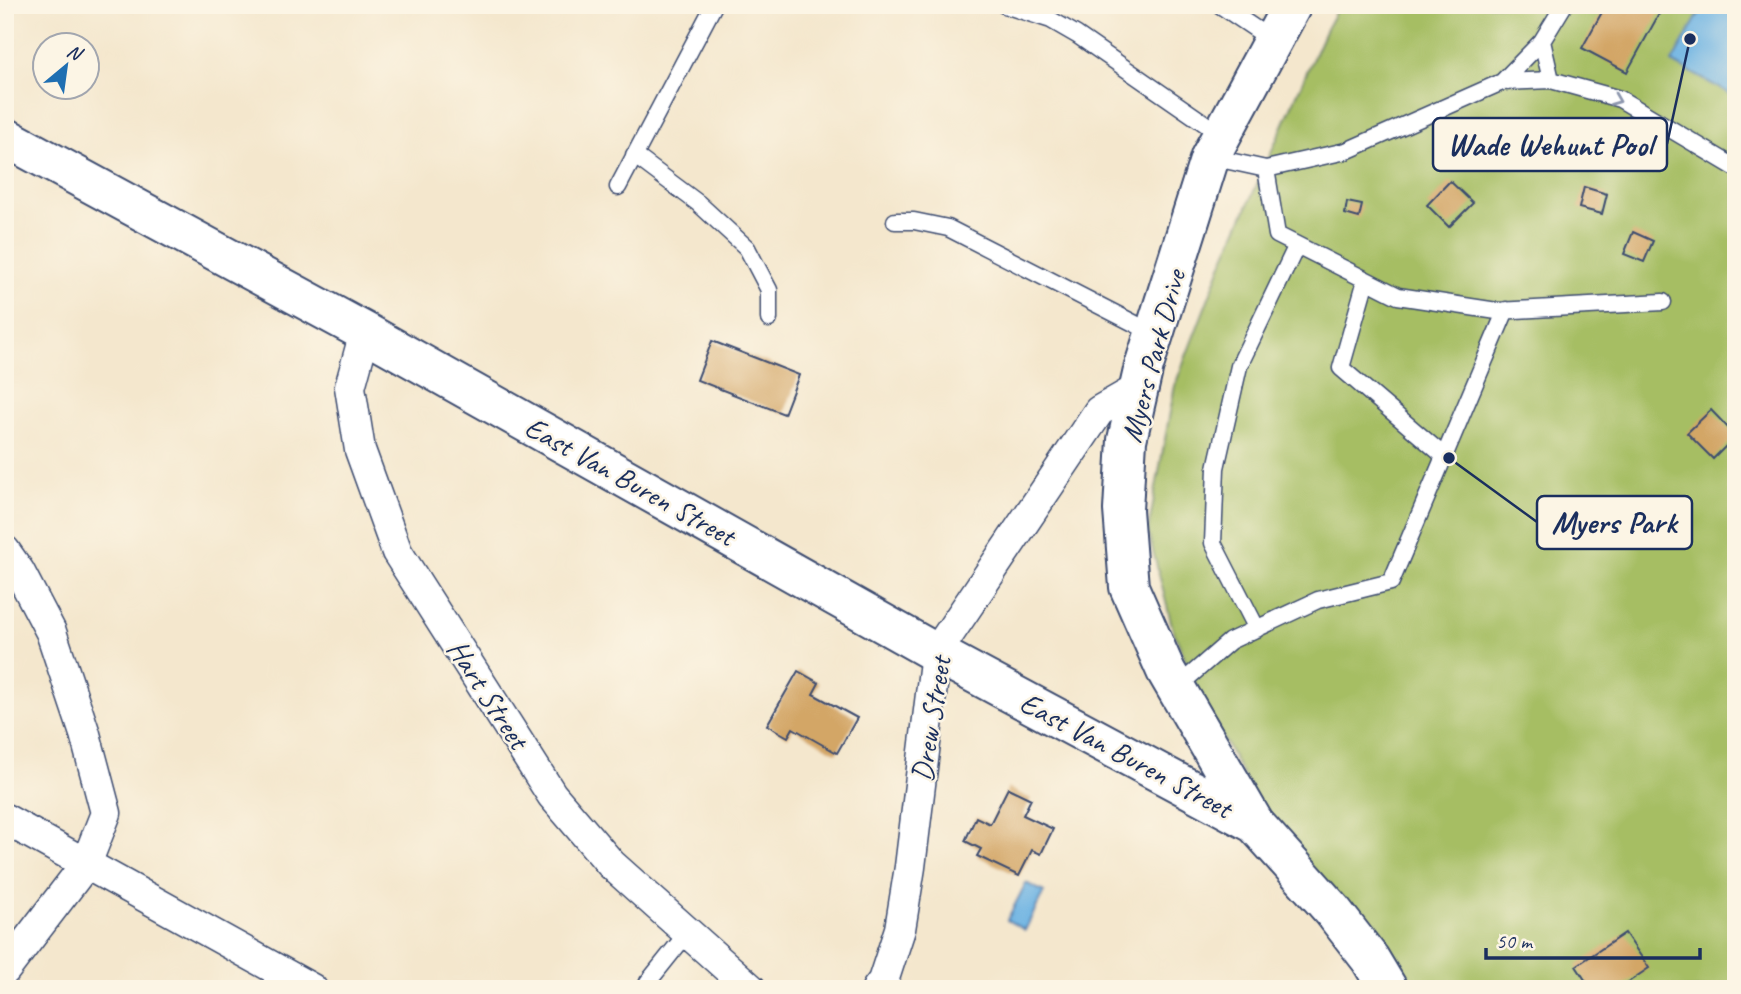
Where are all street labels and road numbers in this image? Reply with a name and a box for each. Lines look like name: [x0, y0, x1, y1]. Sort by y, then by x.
street label: Myers Park Drive: [1112, 264, 1195, 446]
street label: East Van Buren Street: [518, 408, 744, 556]
street label: Hart Street: [439, 632, 539, 758]
street label: Drew Street: [902, 651, 960, 784]
street label: East Van Buren Street: [1014, 683, 1241, 828]

